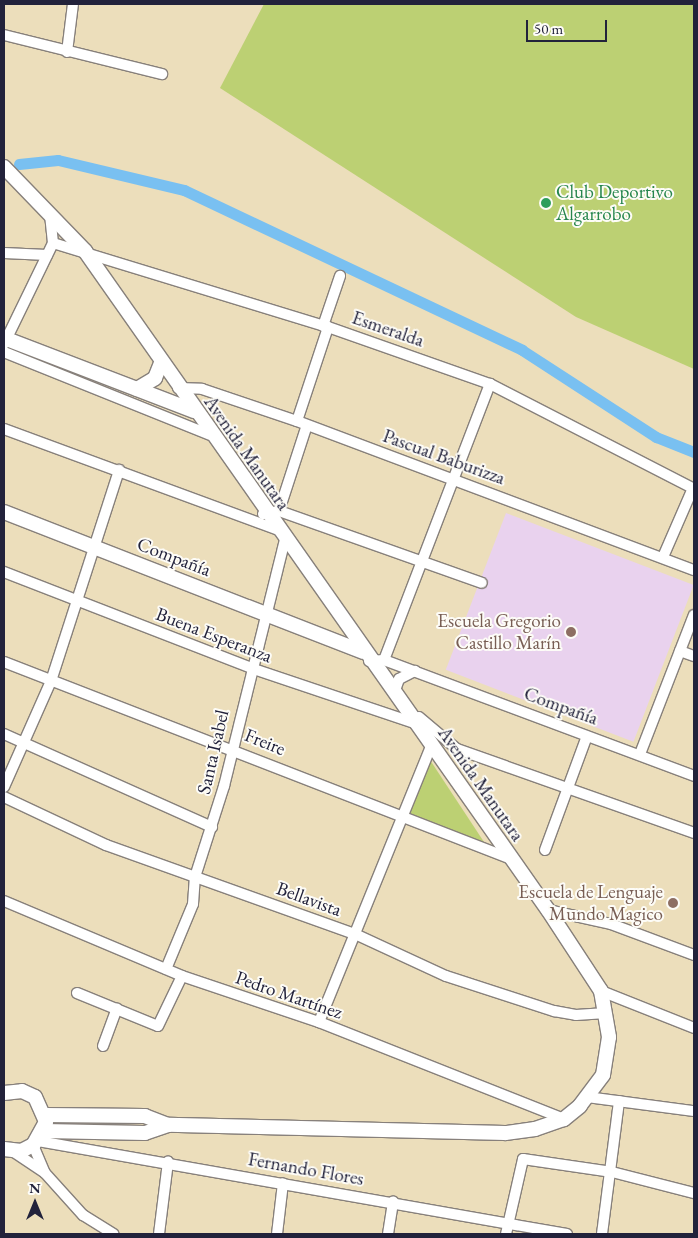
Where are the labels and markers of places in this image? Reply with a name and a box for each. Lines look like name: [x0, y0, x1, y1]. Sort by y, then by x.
place label: Club Deportivo Algarrobo: [556, 181, 673, 225]
marker: Club Deportivo Algarrobo: [540, 197, 552, 209]
place label: Escuela Gregorio Castillo Marín: [437, 610, 561, 654]
marker: Escuela Gregorio Castillo Marín: [565, 626, 577, 638]
place label: Escuela de Lenguaje Mundo Magico: [518, 881, 663, 925]
marker: Escuela de Lenguaje Mundo Magico: [667, 897, 679, 909]

